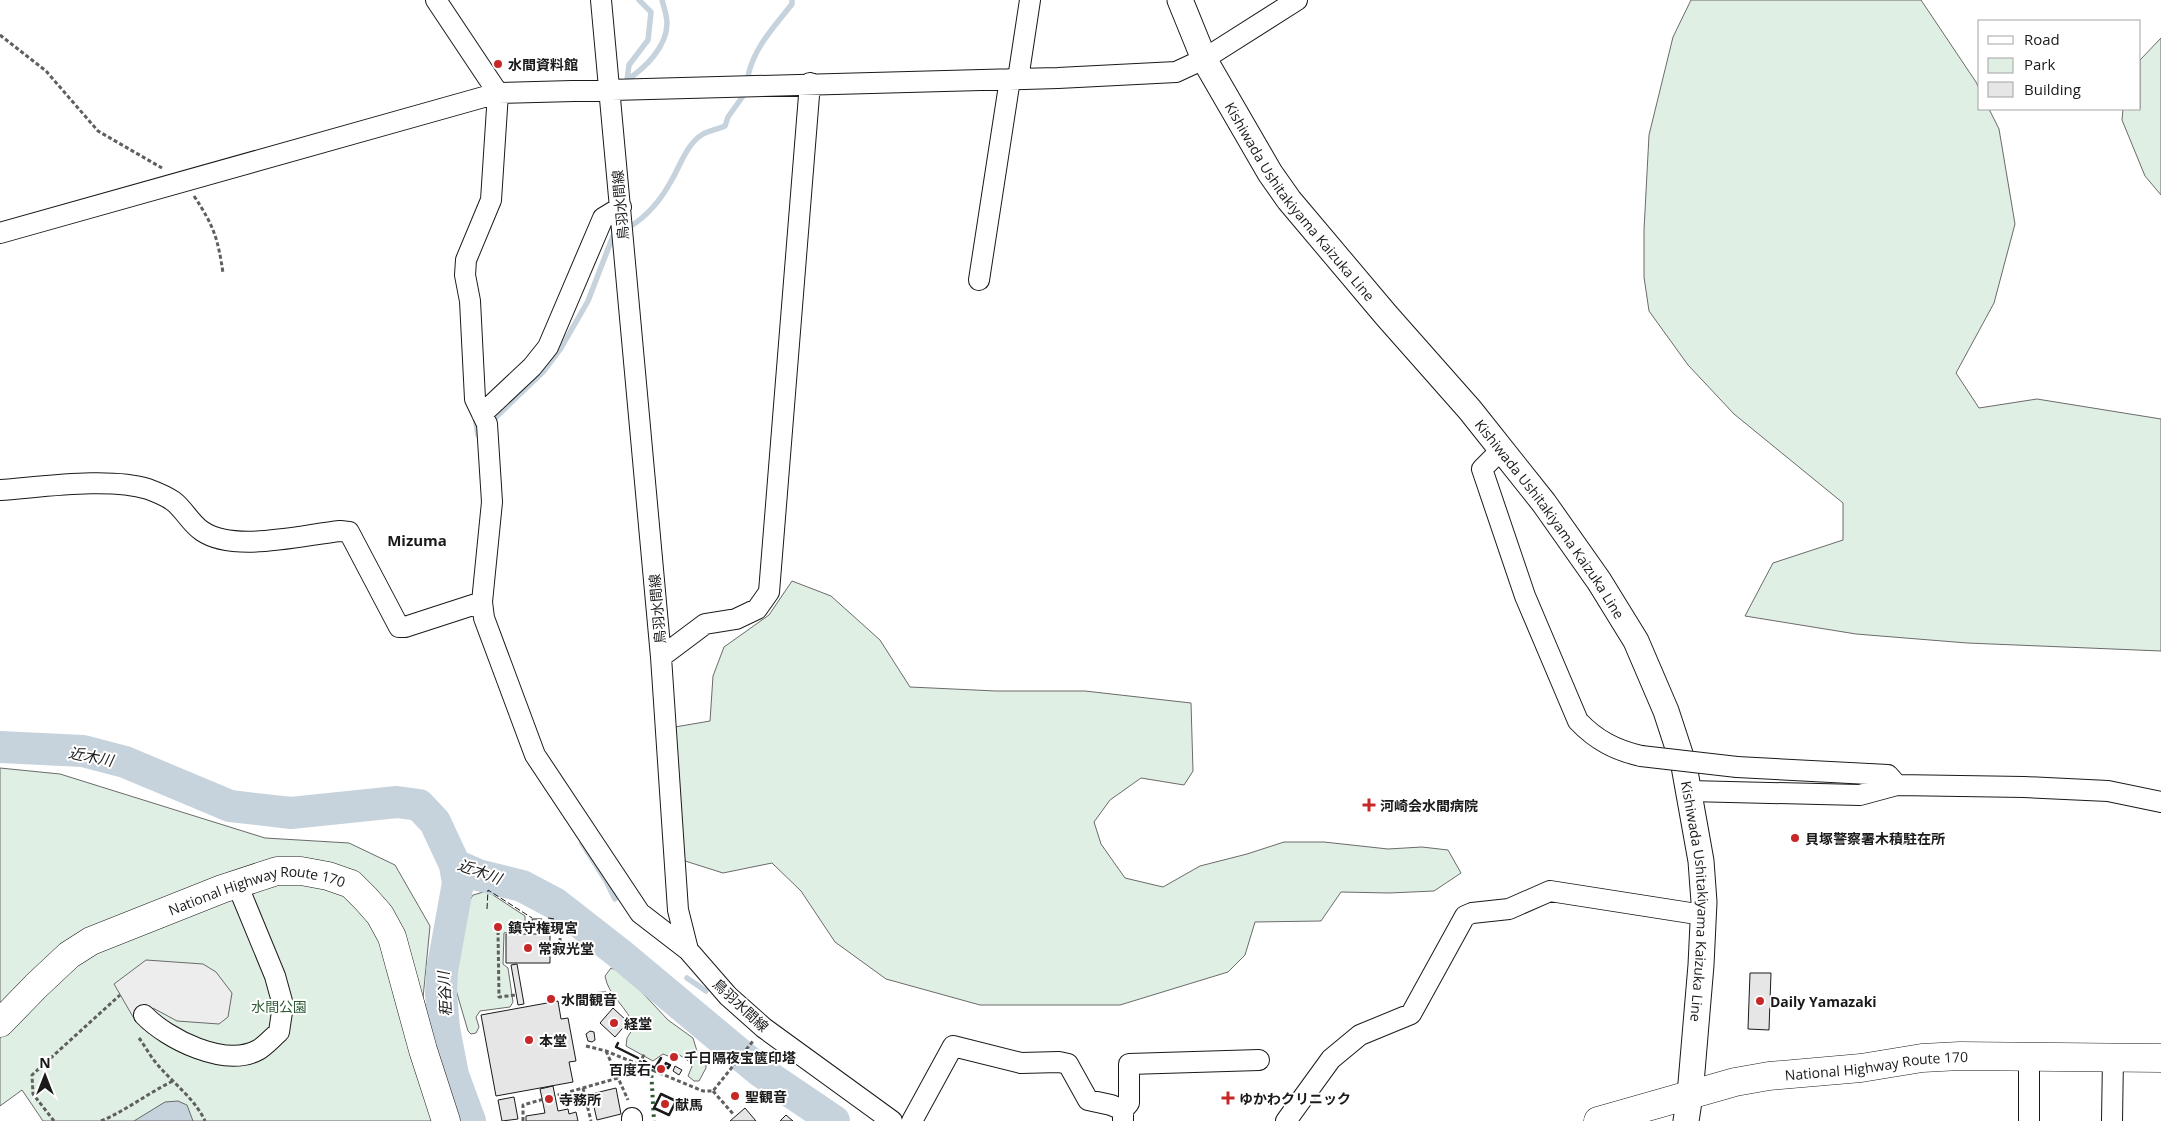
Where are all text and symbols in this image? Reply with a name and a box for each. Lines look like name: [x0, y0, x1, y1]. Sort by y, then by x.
legend: [1978, 20, 2141, 110]
text: Road: [2024, 29, 2060, 49]
text: Park: [2024, 54, 2055, 74]
place label: 水間資料館: [508, 55, 578, 74]
marker: 水間資料館: [492, 58, 504, 70]
text: Building: [2024, 79, 2081, 99]
street label: Kishiwada Ushitakiyama Kaizuka Line: [1221, 98, 1379, 305]
street label: 鳥羽水間線: [607, 169, 633, 241]
street label: Kishiwada Ushitakiyama Kaizuka Line: [1471, 415, 1629, 622]
district label: Mizuma: [387, 530, 447, 550]
street label: 鳥羽水間線: [644, 573, 670, 645]
water label: 近木川: [67, 742, 117, 770]
street label: Kishiwada Ushitakiyama Kaizuka Line: [1677, 779, 1713, 1023]
place label: 河崎会水間病院: [1380, 796, 1478, 815]
marker: 河崎会水間病院: [1362, 798, 1376, 812]
place label: 貝塚警察署木積駐在所: [1805, 829, 1945, 848]
marker: 貝塚警察署木積駐在所: [1789, 832, 1801, 844]
water label: 近木川: [455, 854, 506, 889]
street label: National Highway Route 170: [165, 861, 348, 919]
place label: 鎮守権現宮: [508, 918, 578, 937]
marker: 鎮守権現宮: [492, 921, 504, 933]
place label: 常寂光堂: [538, 939, 594, 958]
marker: 常寂光堂: [522, 942, 534, 954]
water label: 秬谷川: [433, 969, 455, 1017]
street label: 鳥羽水間線: [709, 974, 773, 1036]
place label: 水間観音: [561, 990, 617, 1009]
place label: Daily Yamazaki: [1770, 992, 1877, 1011]
marker: 水間観音: [545, 993, 557, 1005]
marker: Daily Yamazaki: [1754, 995, 1766, 1007]
park label: 水間公園: [251, 997, 307, 1016]
place label: 経堂: [624, 1014, 652, 1033]
marker: 経堂: [608, 1017, 620, 1029]
place label: 本堂: [539, 1031, 567, 1050]
marker: 本堂: [523, 1034, 535, 1046]
street label: National Highway Route 170: [1784, 1047, 1968, 1084]
place label: 千日隔夜宝篋印塔: [684, 1048, 796, 1067]
north arrow: [20, 1051, 70, 1101]
marker: 千日隔夜宝篋印塔: [668, 1051, 680, 1063]
text: N: [39, 1053, 51, 1072]
place label: 百度石: [609, 1060, 651, 1079]
marker: 百度石: [655, 1063, 667, 1075]
place label: 聖観音: [745, 1087, 787, 1106]
place label: ゆかわクリニック: [1239, 1089, 1351, 1108]
place label: 寺務所: [559, 1090, 601, 1109]
marker: 聖観音: [729, 1090, 741, 1102]
marker: ゆかわクリニック: [1221, 1091, 1235, 1105]
marker: 寺務所: [543, 1093, 555, 1105]
place label: 献馬: [675, 1095, 703, 1114]
marker: 献馬: [659, 1098, 671, 1110]

